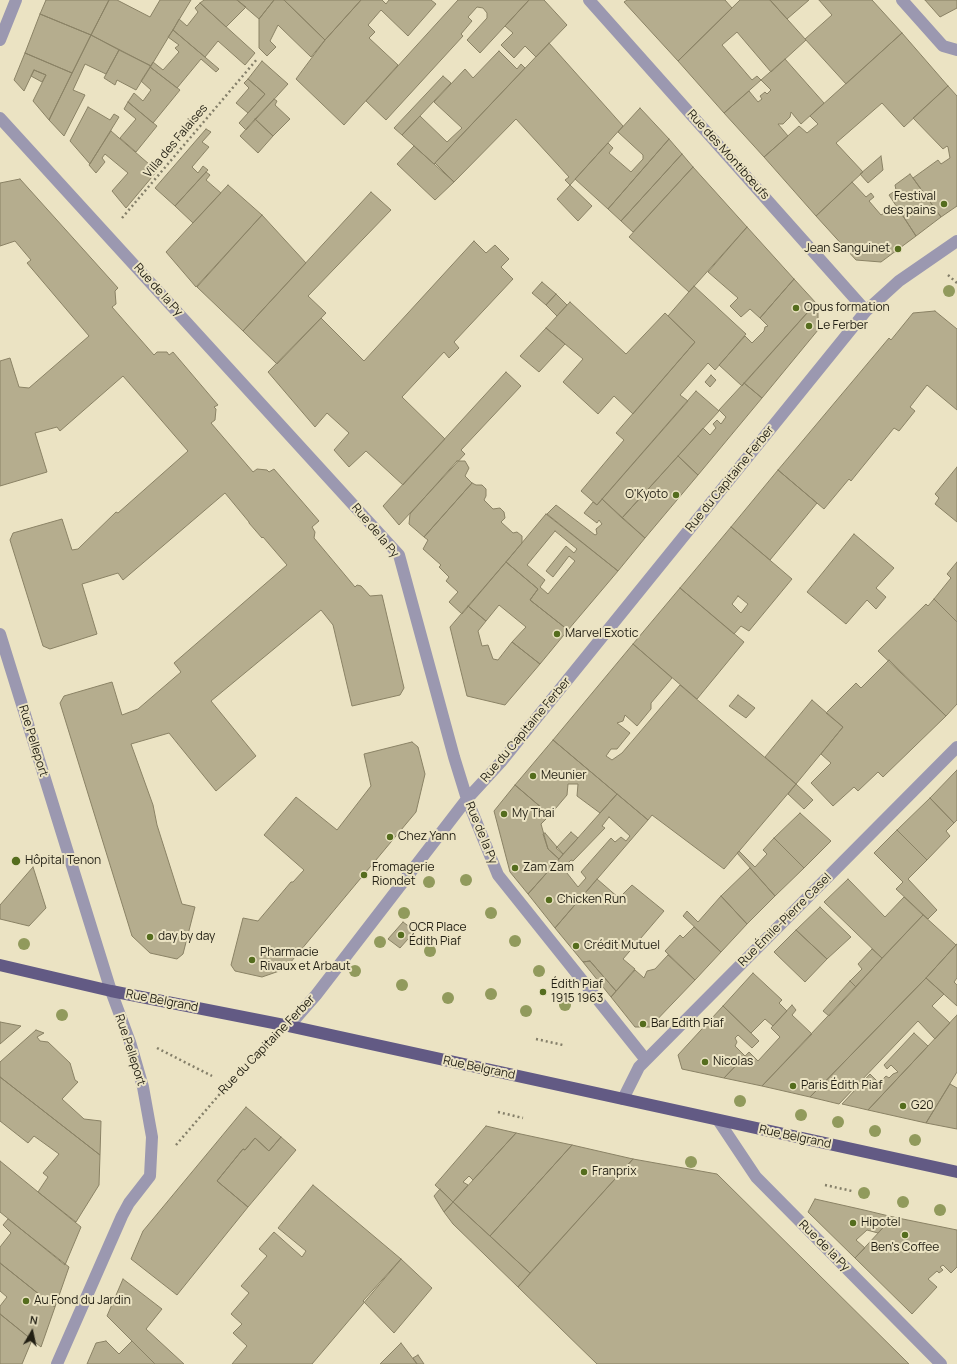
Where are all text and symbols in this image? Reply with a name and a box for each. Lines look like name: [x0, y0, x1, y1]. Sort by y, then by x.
street label: Villa des Falaises: [141, 101, 211, 181]
street label: Rue des Montibœufs: [684, 107, 772, 203]
place label: Festival des pains: [883, 190, 936, 218]
marker: Festival des pains: [939, 199, 949, 209]
place label: Jean Sanguinet: [804, 242, 890, 256]
marker: Jean Sanguinet: [893, 244, 903, 254]
street label: Rue de la Py: [131, 261, 185, 319]
place label: Opus formation: [804, 301, 890, 315]
marker: Opus formation: [791, 303, 801, 313]
place label: Le Ferber: [817, 319, 868, 333]
marker: Le Ferber: [804, 321, 814, 331]
street label: Rue du Capitaine Ferber: [683, 423, 777, 535]
place label: O'Kyoto: [625, 488, 668, 502]
marker: O'Kyoto: [671, 490, 681, 500]
street label: Rue de la Py: [348, 501, 402, 561]
place label: Marvel Exotic: [565, 627, 638, 641]
marker: Marvel Exotic: [552, 629, 562, 639]
street label: Rue du Capitaine Ferber: [478, 675, 574, 785]
street label: Rue Pelleport: [15, 703, 51, 779]
place label: Meunier: [541, 769, 586, 783]
marker: Meunier: [528, 771, 538, 781]
street label: Rue de la Py: [462, 800, 500, 866]
place label: My Thai: [512, 807, 555, 821]
marker: My Thai: [499, 809, 509, 819]
place label: Chez Yann: [398, 830, 456, 844]
marker: Chez Yann: [385, 832, 395, 842]
place label: Hôpital Tenon: [25, 854, 101, 868]
marker: Hôpital Tenon: [10, 855, 22, 867]
place label: Fromagerie Riondet: [372, 861, 434, 889]
place label: Zam Zam: [523, 861, 574, 875]
marker: Zam Zam: [510, 863, 520, 873]
marker: Fromagerie Riondet: [359, 870, 369, 880]
street label: Rue Émile-Pierre Casel: [736, 871, 834, 969]
place label: Chicken Run: [557, 893, 626, 907]
marker: Chicken Run: [544, 895, 554, 905]
place label: OCR Place Édith Piaf: [409, 921, 466, 949]
place label: day by day: [158, 930, 215, 944]
marker: OCR Place Édith Piaf: [396, 930, 406, 940]
marker: day by day: [145, 932, 155, 942]
place label: Crédit Mutuel: [584, 939, 660, 953]
marker: Crédit Mutuel: [571, 941, 581, 951]
place label: Pharmacie Rivaux et Arbaut: [260, 946, 350, 974]
marker: Pharmacie Rivaux et Arbaut: [247, 955, 257, 965]
place label: Édith Piaf 1915 1963: [551, 978, 603, 1006]
street label: Rue Belgrand: [125, 987, 199, 1015]
marker: Édith Piaf 1915 1963: [538, 987, 548, 997]
street label: Rue du Capitaine Ferber: [216, 992, 318, 1098]
street label: Rue Pelleport: [112, 1013, 148, 1087]
place label: Bar Edith Piaf: [651, 1017, 724, 1031]
marker: Bar Edith Piaf: [638, 1019, 648, 1029]
street label: Rue Belgrand: [442, 1053, 516, 1083]
place label: Nicolas: [713, 1055, 753, 1069]
marker: Nicolas: [700, 1057, 710, 1067]
place label: Paris Édith Piaf: [801, 1079, 883, 1093]
marker: Paris Édith Piaf: [788, 1081, 798, 1091]
place label: G20: [911, 1099, 934, 1113]
marker: G20: [898, 1101, 908, 1111]
street label: Rue Belgrand: [758, 1122, 832, 1152]
place label: Franprix: [592, 1165, 636, 1179]
marker: Franprix: [579, 1167, 589, 1177]
place label: Hipotel: [861, 1216, 901, 1230]
street label: Rue de la Py: [796, 1218, 852, 1274]
marker: Hipotel: [848, 1218, 858, 1228]
marker: Ben's Coffee: [900, 1230, 910, 1240]
place label: Ben's Coffee: [871, 1241, 939, 1255]
place label: Au Fond du Jardin: [34, 1294, 131, 1308]
marker: Au Fond du Jardin: [21, 1296, 31, 1306]
north arrow: [12, 1312, 52, 1352]
text: N: [29, 1312, 39, 1328]

